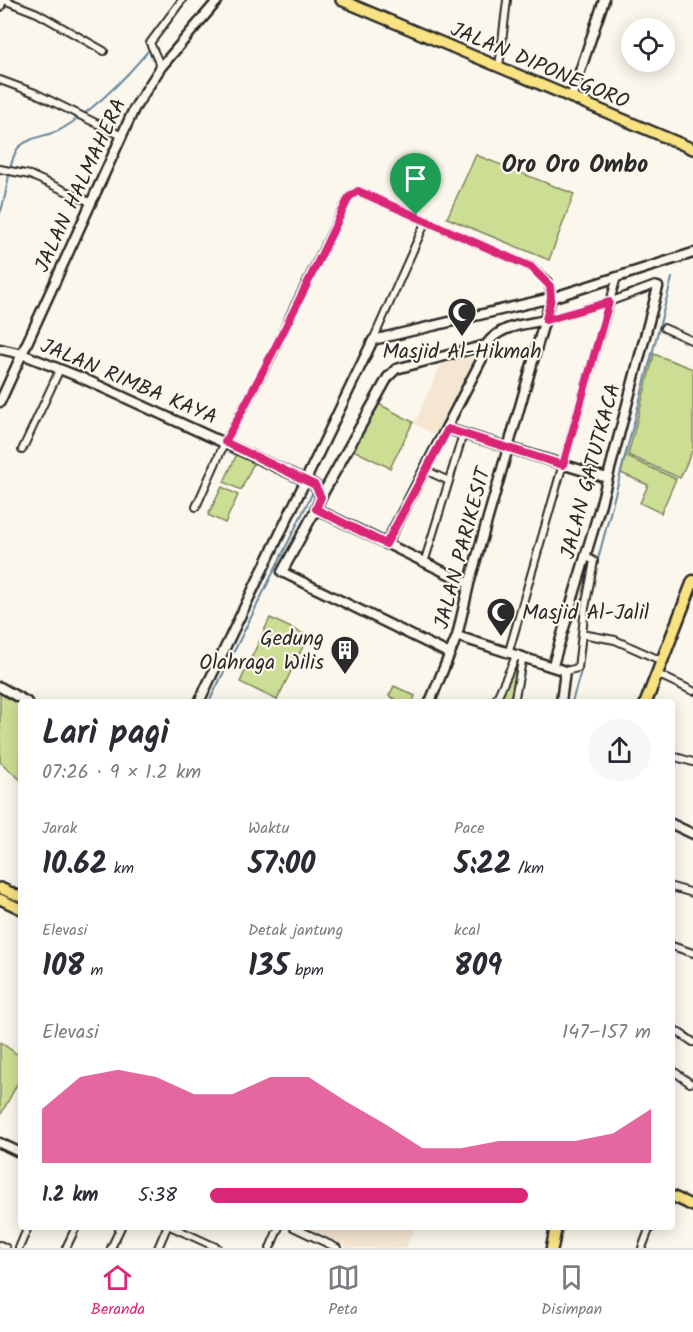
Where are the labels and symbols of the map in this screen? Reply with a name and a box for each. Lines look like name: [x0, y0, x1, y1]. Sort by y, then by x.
street label: JALAN DIPONEGORO: [445, 14, 634, 119]
street label: JALAN HALMAHERA: [27, 93, 136, 278]
district label: Oro Oro Ombo: [502, 146, 648, 185]
pin: [390, 153, 441, 215]
mosque icon: Masjid Al-Hikmah: [446, 296, 478, 338]
street label: JALAN RIMBA KAYA: [35, 330, 222, 435]
place label: Masjid Al-Hikmah: [383, 336, 541, 369]
street label: JALAN GATUTKACA: [552, 380, 631, 563]
street label: JALAN PARIKESIT: [426, 462, 501, 633]
mosque icon: Masjid Al-Jalil: [485, 596, 517, 638]
place label: Masjid Al-Jalil: [522, 597, 649, 630]
place label: Gedung Olahraga Wilis: [199, 623, 324, 680]
building icon: Gedung Olahraga Wilis: [329, 634, 361, 676]

